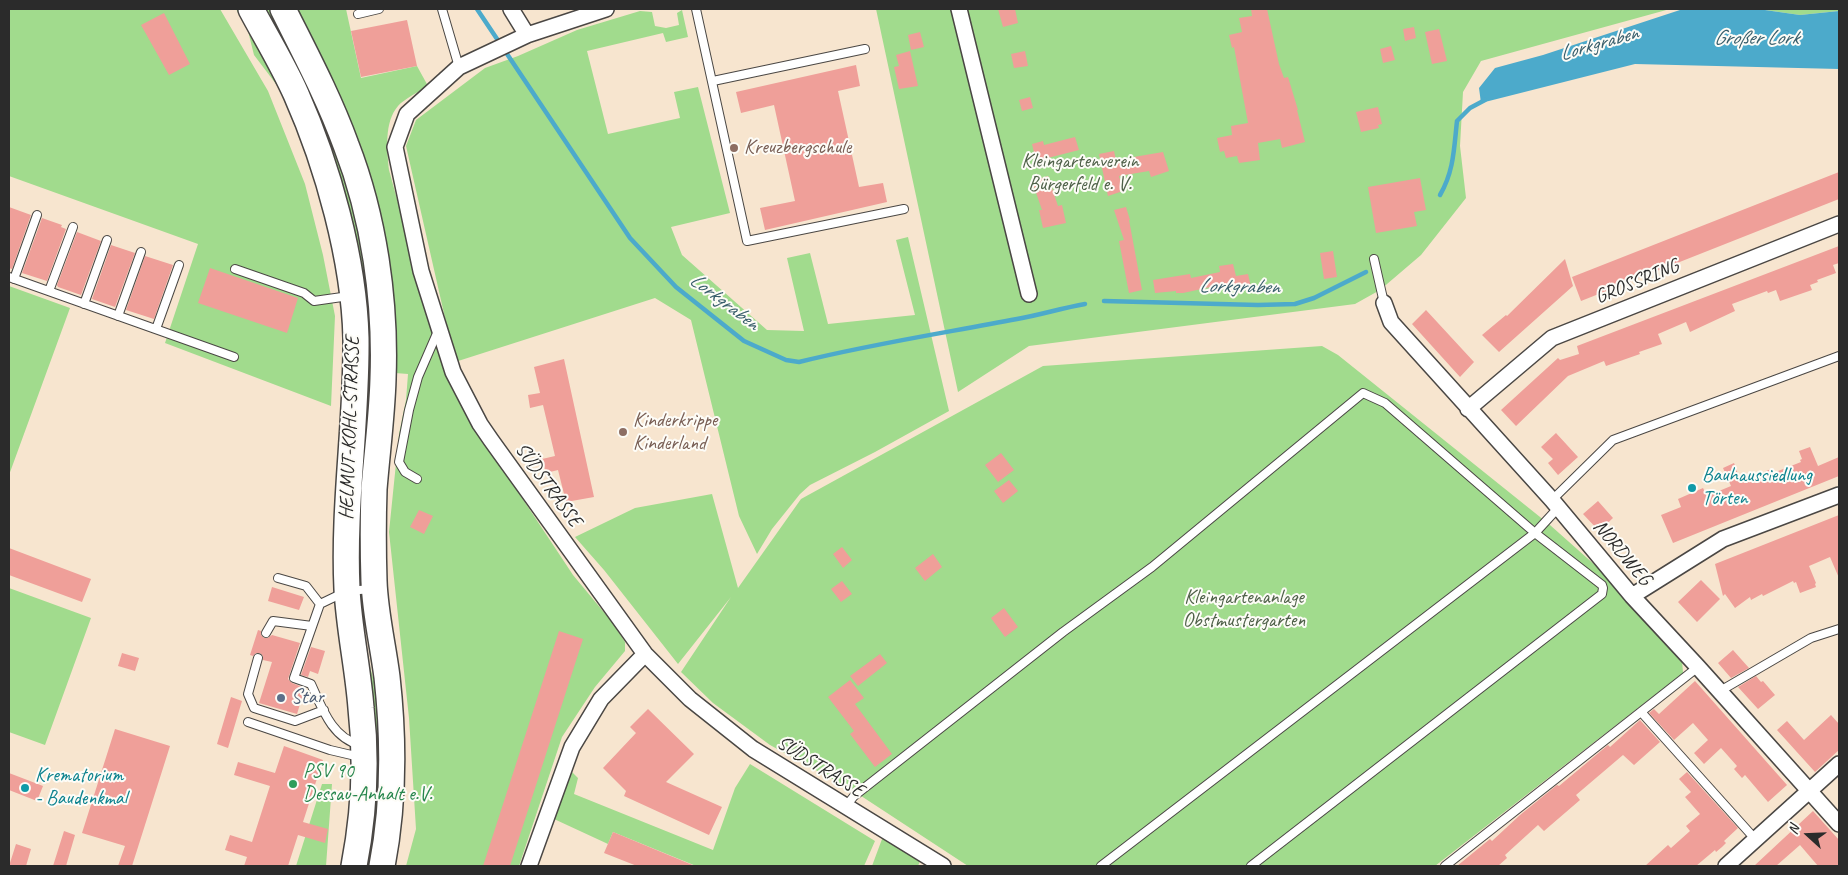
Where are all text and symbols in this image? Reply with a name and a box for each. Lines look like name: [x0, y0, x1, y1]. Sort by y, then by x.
water label: Lorkgraben: [1557, 21, 1641, 67]
water label: Großer Lork: [1714, 25, 1798, 51]
place label: Kreuzbergschule: [744, 136, 851, 160]
marker: Kreuzbergschule: [728, 142, 740, 154]
park label: Kleingartenverein Bürgerfeld e. V.: [1022, 150, 1138, 197]
street label: GROSSRING: [1592, 254, 1682, 310]
water label: Lorkgraben: [684, 268, 764, 336]
water label: Lorkgraben: [1199, 274, 1279, 300]
street label: HELMUT-KOHL-STRASSE: [335, 336, 365, 520]
place label: Kinderkrippe Kinderland: [633, 409, 717, 456]
marker: Kinderkrippe Kinderland: [617, 426, 629, 438]
street label: SÜDSTRASSE: [509, 438, 587, 532]
place label: Bauhaussiedlung Törten: [1702, 464, 1812, 511]
marker: Bauhaussiedlung Törten: [1686, 482, 1698, 494]
street label: NORDWEG: [1588, 515, 1656, 591]
park label: Kleingartenanlage Obstmustergarten: [1183, 586, 1305, 633]
place label: Star: [291, 686, 324, 710]
marker: Star: [275, 692, 287, 704]
street label: SÜDSTRASSE: [772, 731, 868, 803]
place label: PSV 90 Dessau-Anhalt e.V.: [303, 760, 433, 807]
place label: Krematorium - Baudenkmal: [35, 764, 127, 811]
marker: PSV 90 Dessau-Anhalt e.V.: [287, 778, 299, 790]
marker: Krematorium - Baudenkmal: [19, 782, 31, 794]
north arrow: [1783, 810, 1833, 860]
text: N: [1784, 823, 1803, 837]

